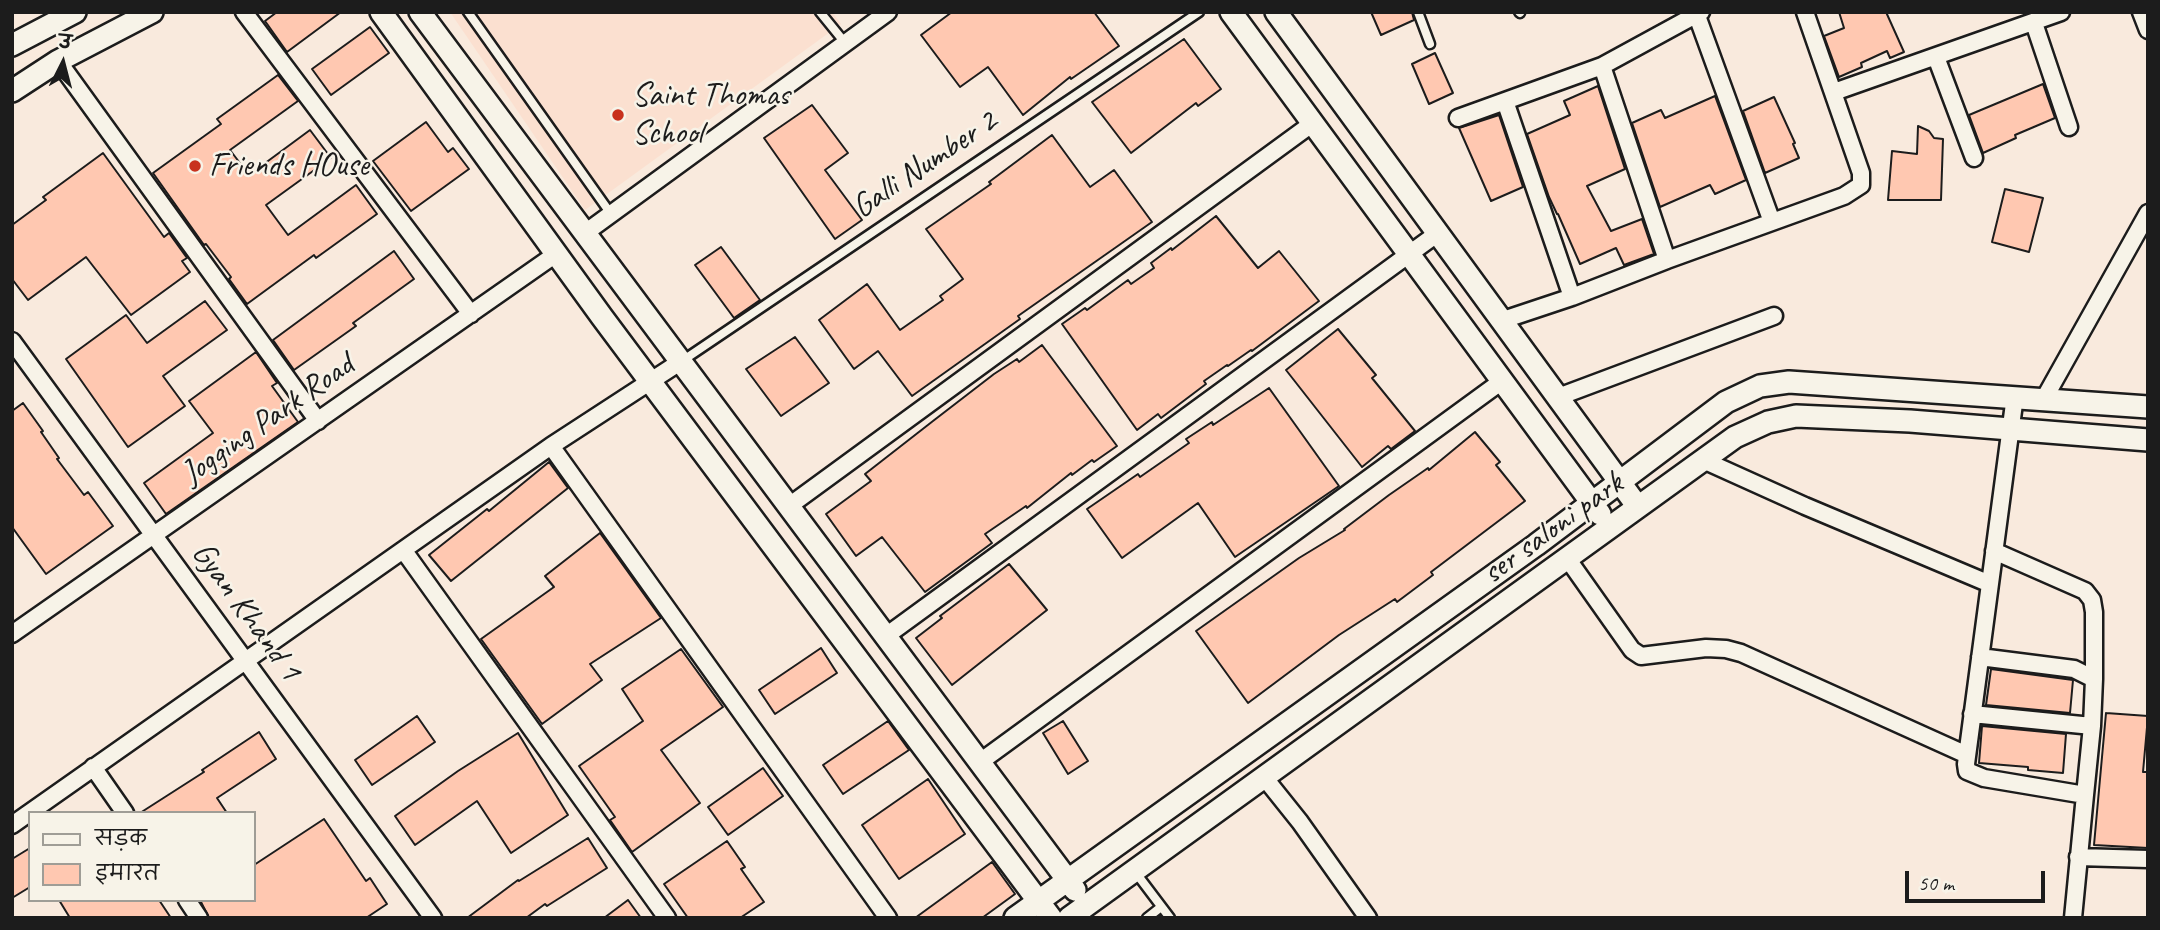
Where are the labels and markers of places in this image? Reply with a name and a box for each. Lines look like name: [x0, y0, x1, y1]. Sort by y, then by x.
place label: Saint Thomas School: [632, 76, 789, 154]
marker: Saint Thomas School: [610, 107, 626, 123]
place label: Friends HOuse: [209, 146, 369, 186]
marker: Friends HOuse: [187, 158, 203, 174]

